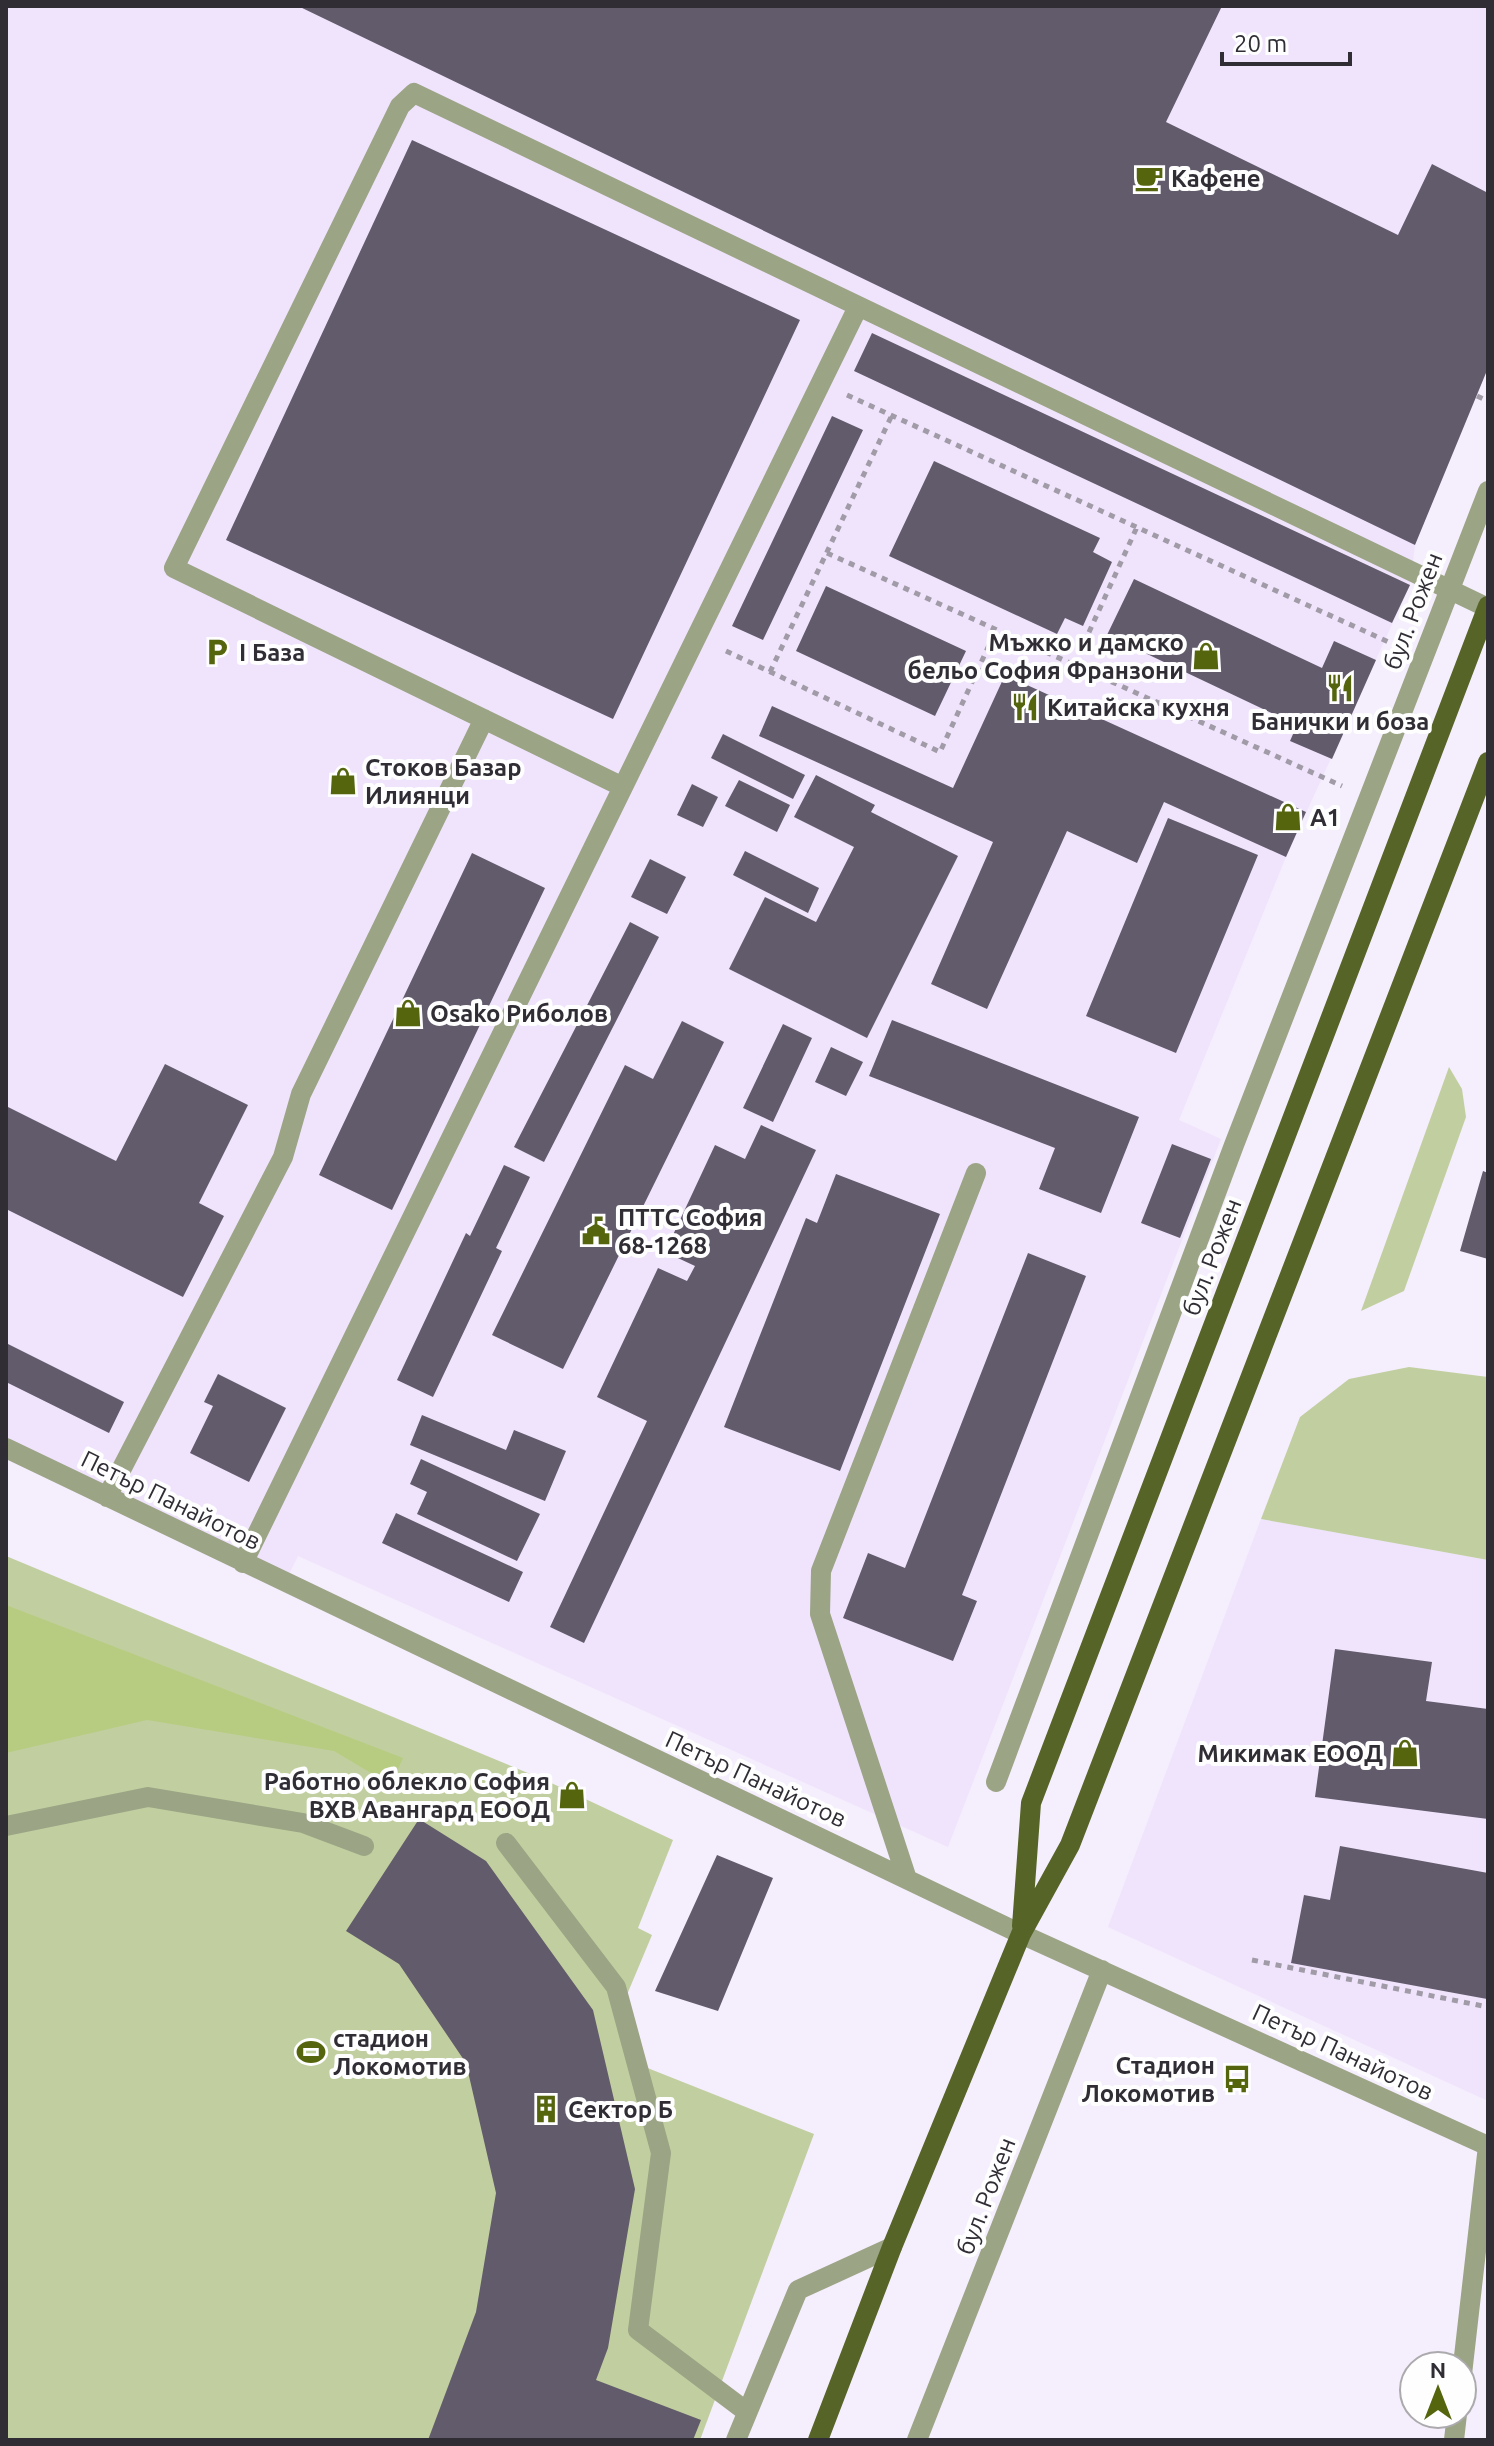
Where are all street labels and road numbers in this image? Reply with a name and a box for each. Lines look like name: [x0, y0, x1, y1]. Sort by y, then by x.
street label: бул. Рожен: [1378, 549, 1448, 673]
street label: бул. Рожен: [1177, 1195, 1247, 1319]
street label: Петър Панайотов: [77, 1445, 265, 1555]
street label: Петър Панайотов: [661, 1725, 851, 1833]
street label: Петър Панайотов: [1248, 1998, 1438, 2106]
street label: бул. Рожен: [951, 2134, 1021, 2258]

